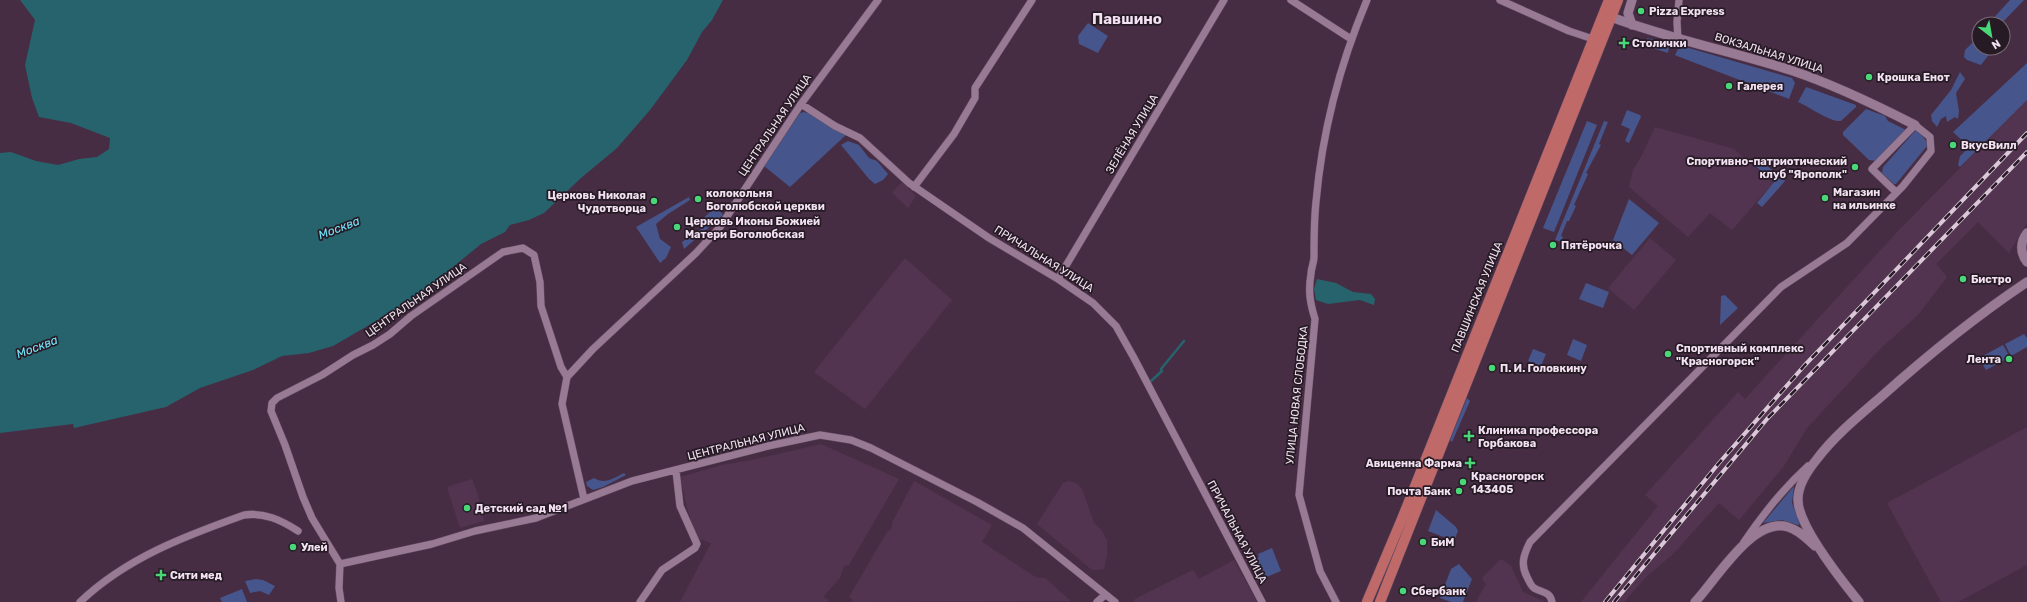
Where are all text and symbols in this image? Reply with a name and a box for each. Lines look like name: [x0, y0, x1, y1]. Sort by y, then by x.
place label: Pizza Express: [1649, 5, 1725, 18]
marker: Pizza Express: [1636, 6, 1646, 16]
district label: Павшино: [1092, 10, 1162, 28]
north arrow: [1971, 16, 2011, 56]
street label: ВОКЗАЛЬНАЯ УЛИЦА: [1713, 30, 1826, 76]
place label: Столички: [1632, 37, 1687, 50]
text: N: [1989, 37, 2003, 52]
marker: Столички: [1619, 38, 1629, 48]
street label: ЦЕНТРАЛЬНАЯ УЛИЦА: [736, 71, 814, 179]
place label: Крошка Енот: [1877, 71, 1950, 84]
marker: Крошка Енот: [1864, 72, 1874, 82]
place label: Галерея: [1737, 80, 1783, 93]
marker: Галерея: [1724, 81, 1734, 91]
street label: ЗЕЛЁНАЯ УЛИЦА: [1103, 91, 1161, 176]
place label: ВкусВилл: [1961, 139, 2017, 152]
marker: ВкусВилл: [1948, 140, 1958, 150]
place label: Спортивно-патриотический клуб "Ярополк": [1686, 155, 1847, 181]
marker: Спортивно-патриотический клуб "Ярополк": [1850, 162, 1860, 172]
place label: Магазин на ильинке: [1833, 186, 1896, 212]
place label: колокольня Боголюбской церкви: [706, 187, 825, 213]
place label: Церковь Николая Чудотворца: [547, 189, 646, 215]
marker: Магазин на ильинке: [1820, 193, 1830, 203]
marker: колокольня Боголюбской церкви: [693, 194, 703, 204]
marker: Церковь Николая Чудотворца: [649, 196, 659, 206]
water label: Москва: [316, 214, 362, 242]
place label: Церковь Иконы Божией Матери Боголюбская: [685, 215, 820, 241]
marker: Церковь Иконы Божией Матери Боголюбская: [672, 222, 682, 232]
street label: ПРИЧАЛЬНАЯ УЛИЦА: [992, 223, 1097, 295]
street label: ПАВШИНСКАЯ УЛИЦА: [1449, 239, 1505, 354]
place label: Пятёрочка: [1561, 239, 1622, 252]
marker: Пятёрочка: [1548, 240, 1558, 250]
street label: ЦЕНТРАЛЬНАЯ УЛИЦА: [363, 260, 470, 340]
place label: Бистро: [1971, 273, 2012, 286]
marker: Бистро: [1958, 274, 1968, 284]
street label: УЛИЦА НОВАЯ СЛОБОДКА: [1283, 324, 1311, 465]
water label: Москва: [14, 333, 60, 361]
place label: Спортивный комплекс "Красногорск": [1676, 342, 1804, 368]
marker: Спортивный комплекс "Красногорск": [1663, 349, 1673, 359]
place label: Лента: [1967, 353, 2001, 366]
marker: Лента: [2004, 354, 2014, 364]
place label: П. И. Головкину: [1500, 362, 1587, 375]
marker: П. И. Головкину: [1487, 363, 1497, 373]
street label: ЦЕНТРАЛЬНАЯ УЛИЦА: [686, 421, 807, 463]
place label: Клиника профессора Горбакова: [1478, 424, 1598, 450]
marker: Клиника профессора Горбакова: [1463, 430, 1475, 442]
place label: Авиценна Фарма: [1366, 457, 1462, 470]
marker: Авиценна Фарма: [1465, 458, 1475, 468]
place label: Красногорск 143405: [1471, 470, 1544, 496]
marker: Красногорск 143405: [1458, 477, 1468, 487]
street label: ПРИЧАЛЬНАЯ УЛИЦА: [1204, 478, 1270, 586]
place label: Почта Банк: [1387, 485, 1451, 498]
marker: Почта Банк: [1454, 486, 1464, 496]
place label: Детский сад №1: [475, 502, 567, 515]
marker: Детский сад №1: [462, 503, 472, 513]
place label: БиМ: [1431, 536, 1454, 549]
marker: БиМ: [1418, 537, 1428, 547]
place label: Улей: [301, 541, 328, 554]
marker: Улей: [288, 542, 298, 552]
marker: Сити мед: [155, 569, 167, 581]
place label: Сити мед: [170, 569, 222, 582]
place label: Сбербанк: [1411, 585, 1466, 598]
marker: Сбербанк: [1398, 586, 1408, 596]

